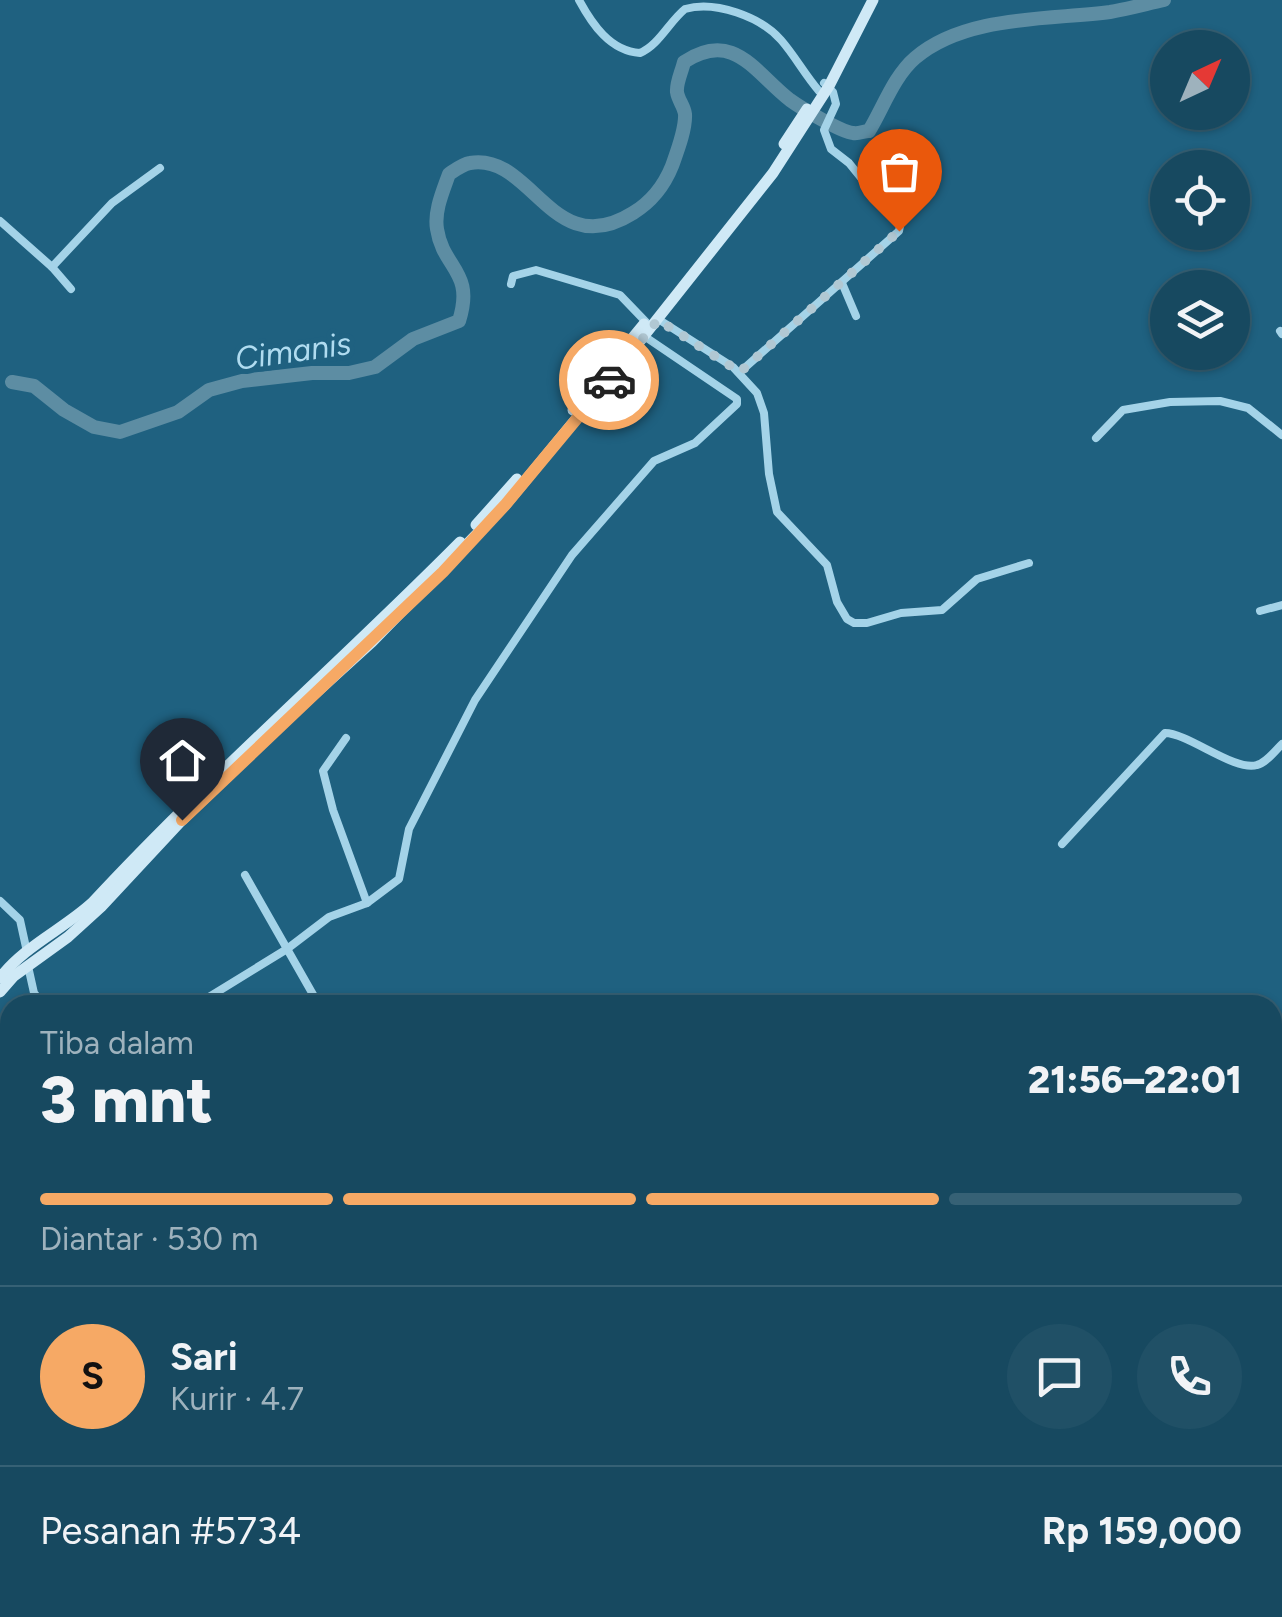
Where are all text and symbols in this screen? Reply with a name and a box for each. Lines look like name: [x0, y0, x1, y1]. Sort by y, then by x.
north arrow: [1150, 30, 1250, 130]
map controls: [1150, 30, 1250, 370]
pin: [857, 129, 942, 232]
icon: bag: [872, 144, 927, 199]
button: locate: [1150, 150, 1250, 250]
button: layers: [1150, 270, 1250, 370]
water label: Cimanis: [232, 324, 354, 378]
courier: [559, 330, 659, 430]
icon: car: [582, 353, 637, 408]
pin: [140, 718, 225, 821]
icon: home: [155, 733, 210, 788]
text: Tiba dalam: [40, 1024, 194, 1062]
text: 21:56–22:01: [1028, 1057, 1242, 1103]
text: 3 mnt: [40, 1060, 213, 1138]
text: Diantar · 530 m: [40, 1220, 258, 1258]
button: chat: [1007, 1324, 1112, 1429]
button: phone: [1137, 1324, 1242, 1429]
text: Sari: [170, 1334, 238, 1380]
text: S: [81, 1353, 104, 1399]
text: Kurir · 4.7: [170, 1380, 304, 1418]
text: Pesanan #5734: [40, 1508, 301, 1554]
text: Rp 159,000: [1042, 1508, 1242, 1554]

